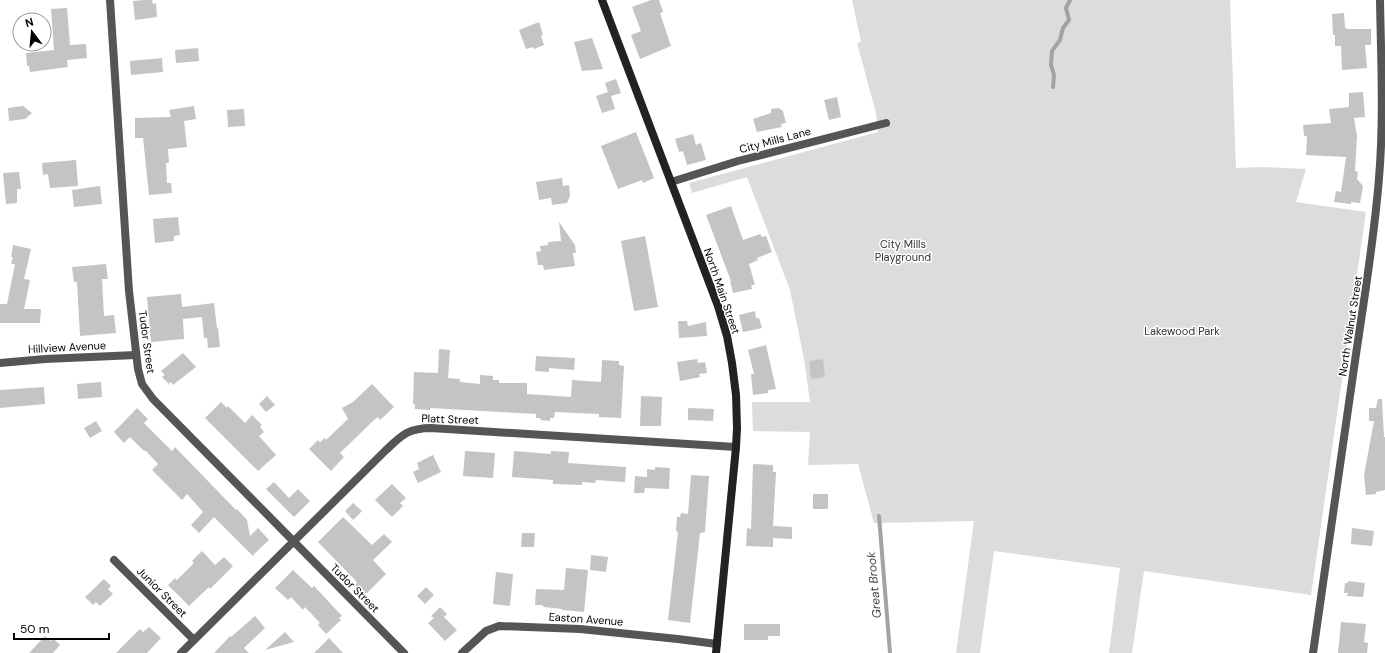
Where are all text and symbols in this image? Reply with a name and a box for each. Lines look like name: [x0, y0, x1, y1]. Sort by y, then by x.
north arrow: [12, 12, 52, 52]
text: N: [23, 15, 35, 30]
street label: City Mills Lane: [738, 124, 812, 156]
park label: City Mills Playground: [875, 237, 931, 264]
street label: North Main Street: [701, 246, 743, 336]
street label: North Walnut Street: [1335, 275, 1365, 377]
street label: Tudor Street: [136, 310, 158, 374]
park label: Lakewood Park: [1144, 324, 1220, 338]
street label: Hillview Avenue: [28, 338, 106, 356]
street label: Platt Street: [421, 411, 479, 427]
water label: Great Brook: [863, 550, 885, 619]
street label: Tudor Street: [328, 561, 382, 615]
street label: Junior Street: [134, 564, 190, 620]
street label: Easton Avenue: [548, 609, 624, 629]
scale bar: [14, 615, 109, 641]
text: 50 m: [20, 621, 49, 637]

